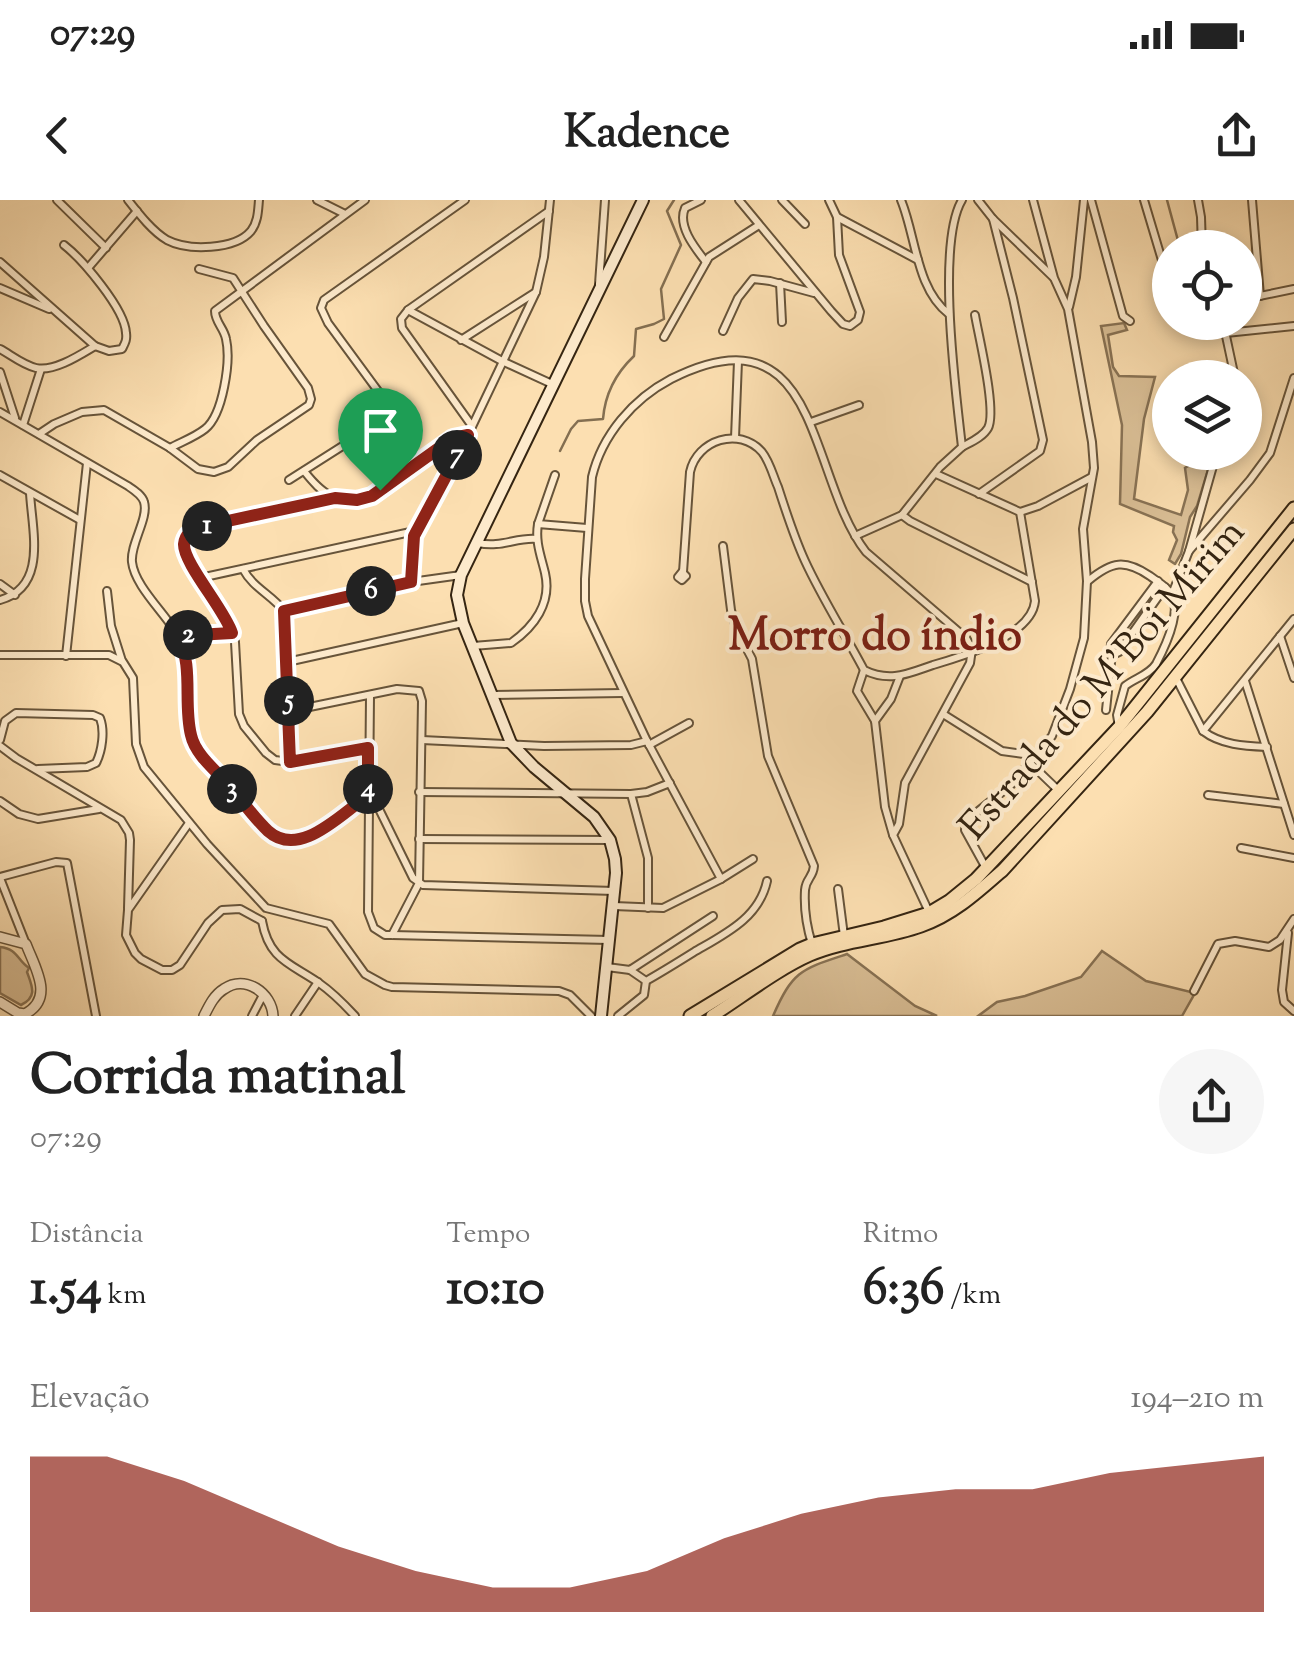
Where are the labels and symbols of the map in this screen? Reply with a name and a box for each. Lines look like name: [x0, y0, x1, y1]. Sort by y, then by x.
pin: [338, 388, 423, 491]
pin: 7: [432, 430, 482, 480]
pin: 1: [182, 501, 232, 551]
street label: Estrada do M'Boi Mirim: [948, 507, 1260, 855]
pin: 6: [346, 566, 396, 616]
district label: Morro do índio: [728, 606, 1022, 671]
pin: 2: [163, 610, 213, 660]
pin: 5: [264, 676, 314, 726]
pin: 3: [207, 764, 257, 814]
pin: 4: [343, 764, 393, 814]

